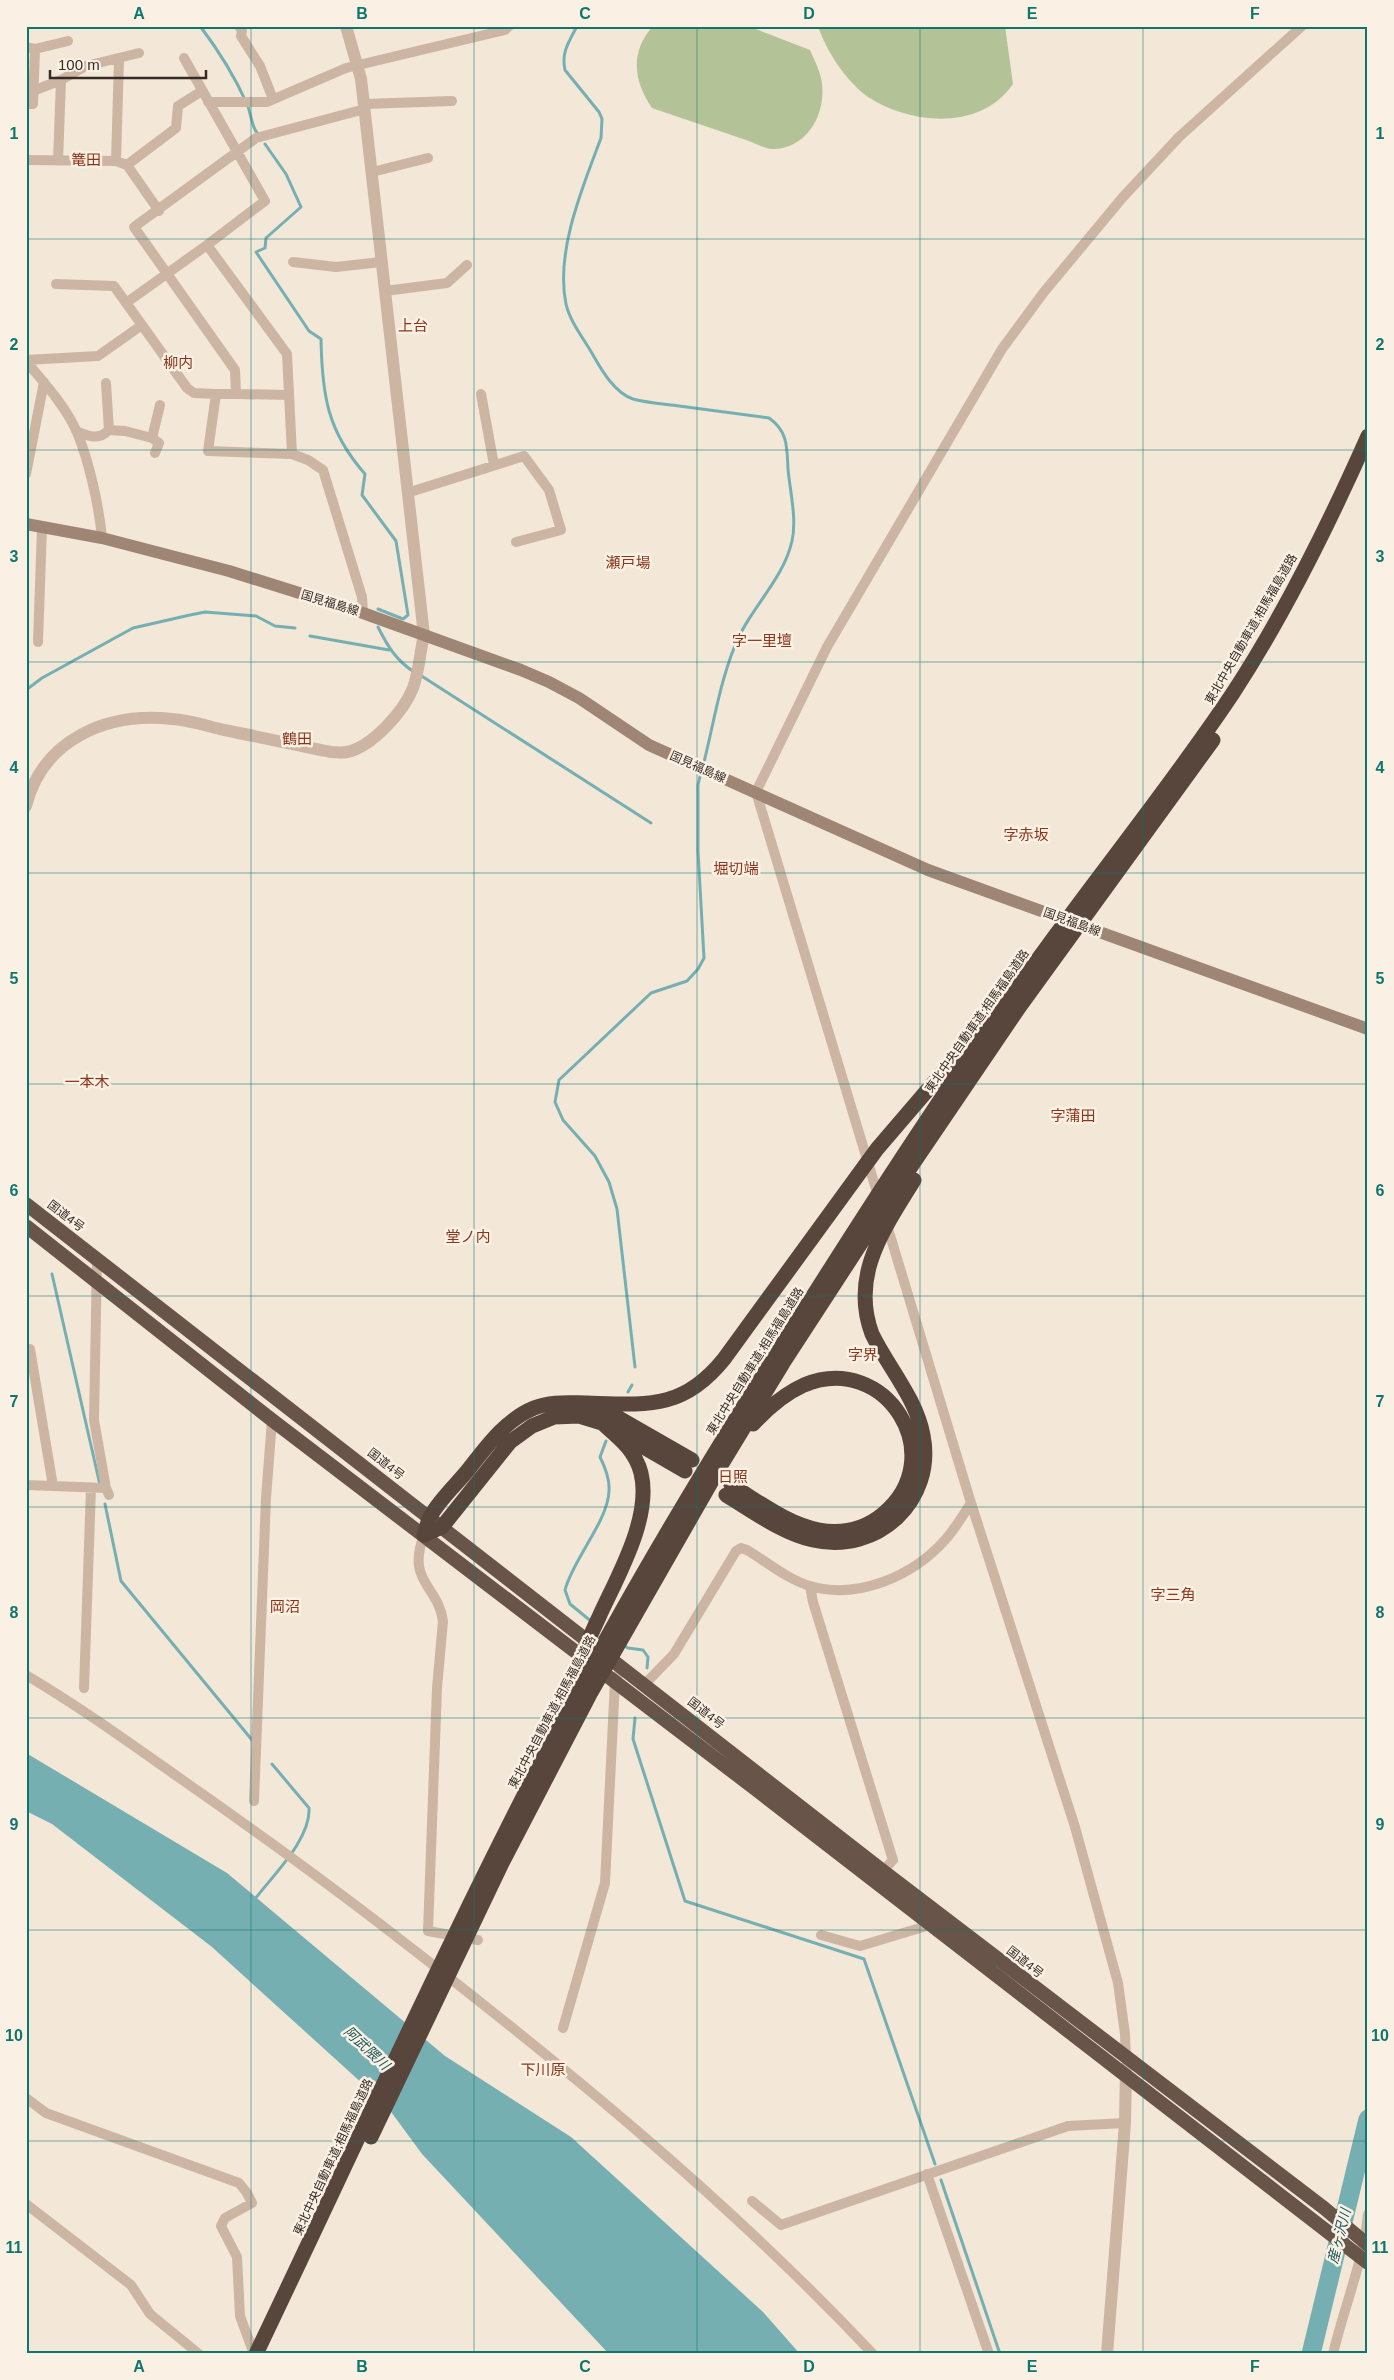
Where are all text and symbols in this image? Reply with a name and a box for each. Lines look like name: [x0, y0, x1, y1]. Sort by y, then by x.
text: A: [133, 5, 145, 22]
text: B: [356, 5, 368, 22]
text: C: [579, 5, 591, 22]
text: D: [803, 5, 815, 22]
text: E: [1027, 5, 1038, 22]
text: F: [1250, 5, 1260, 22]
scale bar: [50, 48, 206, 80]
text: 100 m: [58, 56, 100, 73]
text: 1: [10, 125, 19, 142]
text: 1: [1376, 125, 1385, 142]
district label: 篭田: [71, 151, 101, 168]
district label: 上台: [398, 317, 428, 334]
text: 2: [10, 336, 19, 353]
text: 2: [1376, 336, 1385, 353]
district label: 柳内: [163, 354, 193, 371]
text: 3: [10, 548, 19, 565]
text: 3: [1376, 548, 1385, 565]
street label: 東北中央自動車道;相馬福島道路: [1202, 551, 1300, 707]
district label: 瀬戸場: [605, 554, 651, 571]
street label: 国見福島線: [299, 588, 361, 618]
district label: 字一里壇: [732, 632, 792, 649]
district label: 鶴田: [282, 730, 312, 747]
street label: 国見福島線: [668, 748, 728, 786]
text: 4: [10, 759, 19, 776]
text: 4: [1376, 759, 1385, 776]
district label: 字赤坂: [1003, 826, 1049, 843]
district label: 堀切端: [713, 860, 759, 877]
street label: 国見福島線: [1041, 905, 1103, 939]
street label: 東北中央自動車道;相馬福島道路: [922, 947, 1032, 1095]
text: 5: [10, 970, 19, 987]
text: 5: [1376, 970, 1385, 987]
district label: 一本木: [64, 1073, 110, 1090]
district label: 字蒲田: [1050, 1107, 1096, 1124]
text: 6: [10, 1182, 19, 1199]
text: 6: [1376, 1182, 1385, 1199]
street label: 国道4号: [45, 1198, 87, 1234]
district label: 堂ノ内: [445, 1228, 491, 1245]
street label: 東北中央自動車道;相馬福島道路: [704, 1285, 806, 1437]
district label: 字界: [848, 1346, 878, 1363]
text: 7: [10, 1393, 19, 1410]
text: 7: [1376, 1393, 1385, 1410]
street label: 国道4号: [365, 1445, 407, 1483]
district label: 日照: [718, 1468, 748, 1485]
district label: 字三角: [1150, 1586, 1196, 1603]
district label: 岡沼: [270, 1598, 300, 1615]
text: 8: [10, 1604, 19, 1621]
text: 8: [1376, 1604, 1385, 1621]
street label: 東北中央自動車道;相馬福島道路: [506, 1633, 598, 1791]
street label: 国道4号: [685, 1694, 727, 1732]
text: 9: [10, 1816, 19, 1833]
text: 9: [1376, 1816, 1385, 1833]
street label: 国道4号: [1004, 1943, 1046, 1981]
water label: 阿武隈川: [341, 2023, 394, 2074]
text: 10: [5, 2027, 23, 2044]
text: 10: [1371, 2027, 1389, 2044]
district label: 下川原: [520, 2061, 566, 2078]
street label: 東北中央自動車道;相馬福島道路: [290, 2076, 376, 2238]
water label: 産ヶ沢川: [1324, 2205, 1354, 2265]
text: 11: [6, 2239, 23, 2256]
text: 11: [1372, 2239, 1389, 2256]
text: A: [133, 2358, 145, 2375]
text: B: [356, 2358, 368, 2375]
text: C: [579, 2358, 591, 2375]
text: D: [803, 2358, 815, 2375]
text: E: [1027, 2358, 1038, 2375]
text: F: [1250, 2358, 1260, 2375]

